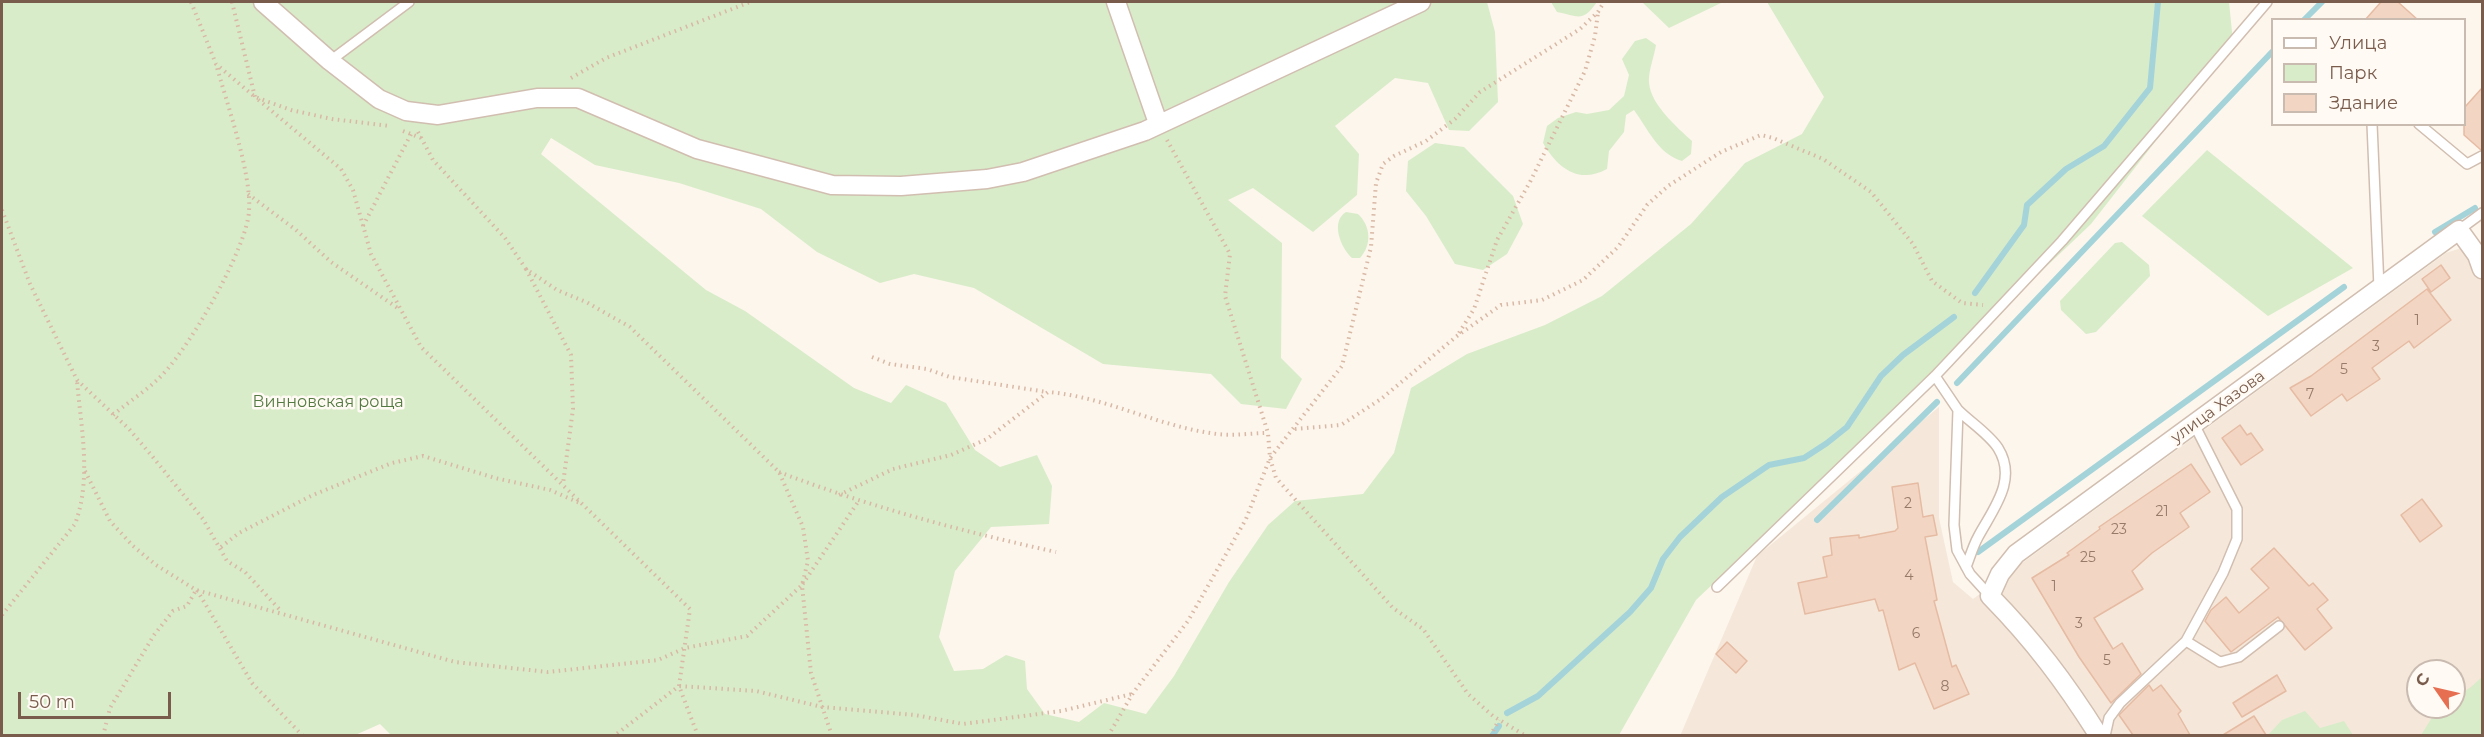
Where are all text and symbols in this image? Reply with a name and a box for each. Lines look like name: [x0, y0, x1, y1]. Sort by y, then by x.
legend: [2271, 18, 2466, 126]
text: Улица: [2329, 32, 2387, 54]
text: Парк: [2329, 62, 2377, 84]
text: Здание: [2329, 92, 2398, 114]
house number: 1: [2414, 313, 2420, 329]
house number: 3: [2372, 339, 2380, 355]
house number: 5: [2340, 362, 2348, 378]
street label: улица Хазова: [2167, 366, 2269, 448]
house number: 7: [2306, 387, 2314, 403]
park label: Винновская роща: [252, 392, 404, 412]
house number: 2: [1904, 496, 1912, 512]
house number: 21: [2155, 504, 2169, 520]
house number: 23: [2111, 522, 2127, 538]
house number: 25: [2080, 550, 2096, 566]
house number: 4: [1904, 568, 1914, 584]
house number: 1: [2051, 579, 2057, 595]
house number: 3: [2075, 616, 2083, 632]
house number: 6: [1912, 626, 1920, 642]
house number: 5: [2103, 653, 2111, 669]
north arrow: [2406, 659, 2466, 719]
text: С: [2411, 670, 2433, 690]
house number: 8: [1941, 679, 1949, 695]
scale bar: [21, 680, 174, 718]
text: 50 m: [29, 691, 75, 713]

